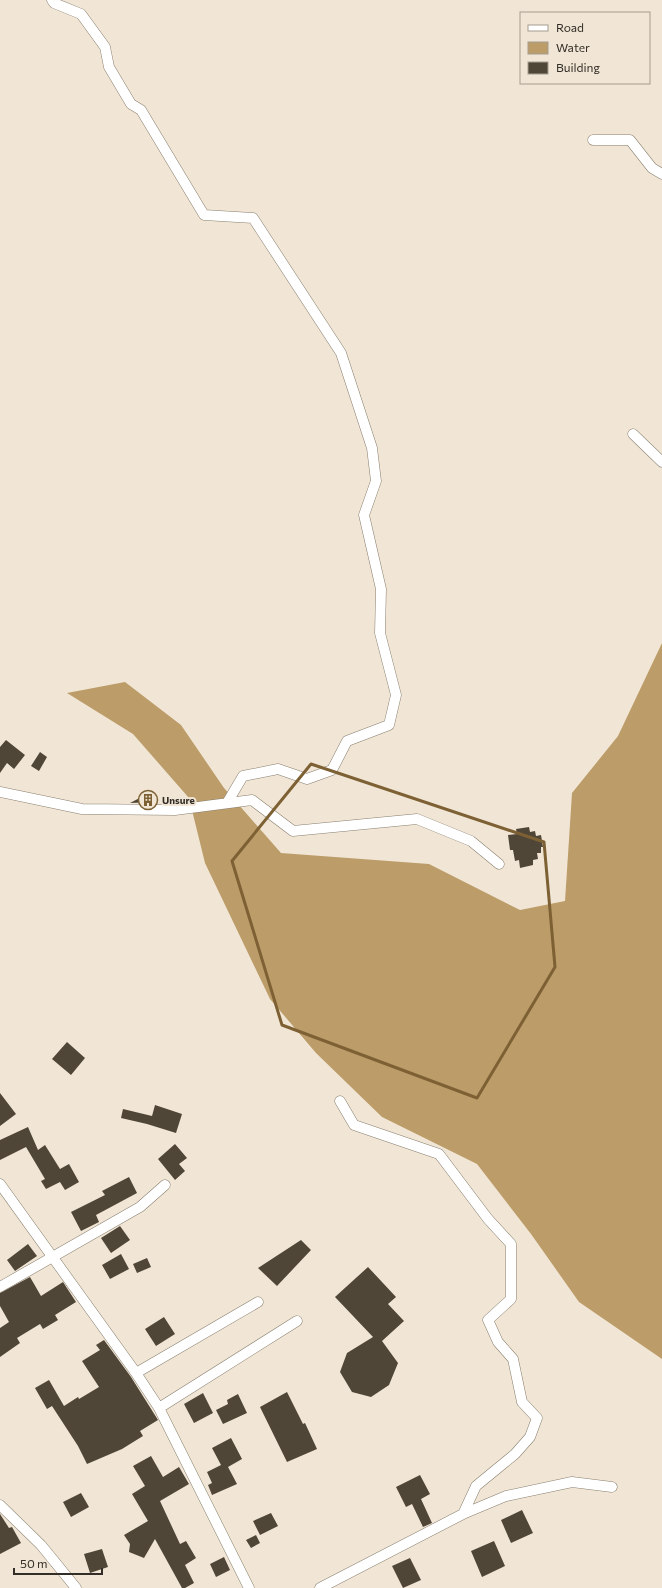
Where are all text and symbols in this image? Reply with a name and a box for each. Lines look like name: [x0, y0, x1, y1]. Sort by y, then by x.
legend: [520, 12, 650, 84]
text: Road: [556, 20, 584, 34]
text: Water: [556, 40, 590, 54]
text: Building: [556, 60, 600, 74]
building icon: Unsure: [137, 789, 159, 811]
place label: Unsure: [162, 794, 195, 806]
scale bar: [14, 1550, 102, 1576]
text: 50 m: [20, 1556, 48, 1570]

